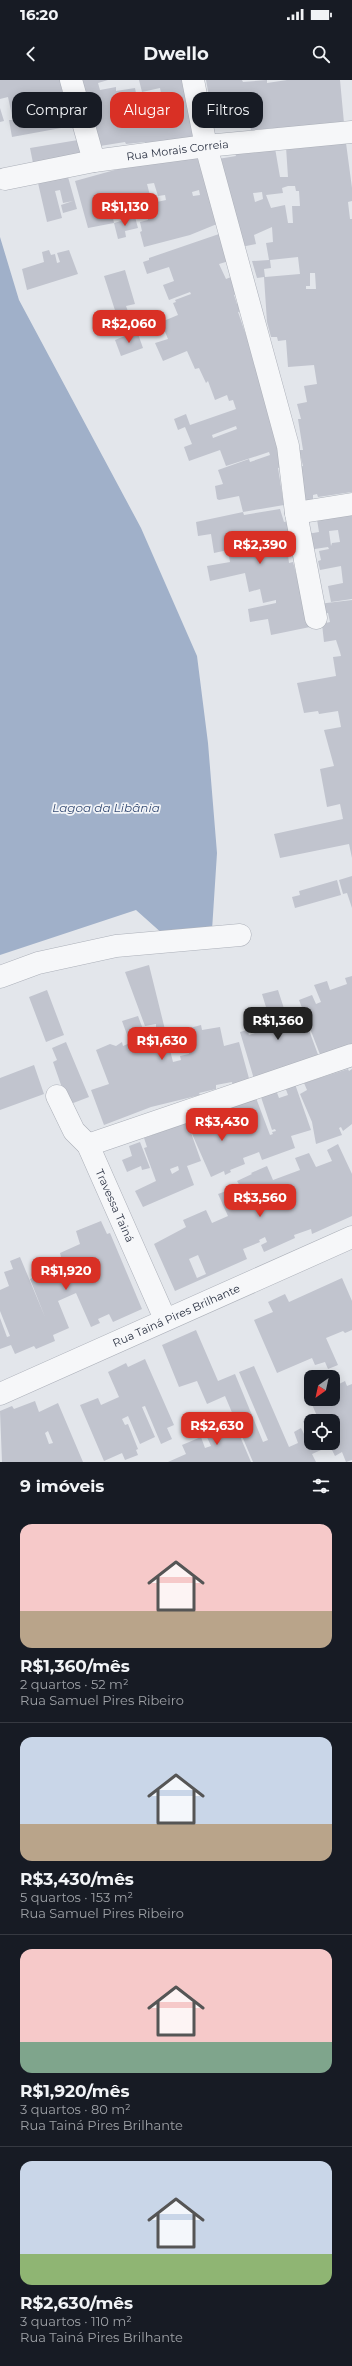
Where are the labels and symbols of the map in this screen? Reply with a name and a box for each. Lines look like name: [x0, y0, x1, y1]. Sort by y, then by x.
street label: Rua Morais Correia: [125, 137, 229, 164]
pin: R$1,130: [88, 193, 162, 227]
pin: R$2,060: [92, 310, 166, 344]
pin: R$2,390: [223, 531, 297, 565]
water label: Lagoa da Libânia: [52, 800, 160, 815]
pin: R$1,360: [241, 1007, 315, 1041]
pin: R$1,630: [125, 1027, 199, 1061]
pin: R$3,430: [185, 1108, 259, 1142]
street label: Travessa Tainá: [93, 1167, 137, 1244]
pin: R$3,560: [223, 1184, 297, 1218]
pin: R$1,920: [29, 1257, 103, 1291]
street label: Rua Tainá Pires Brilhante: [110, 1281, 242, 1350]
north arrow: [304, 1370, 340, 1406]
pin: R$2,630: [180, 1412, 254, 1446]

